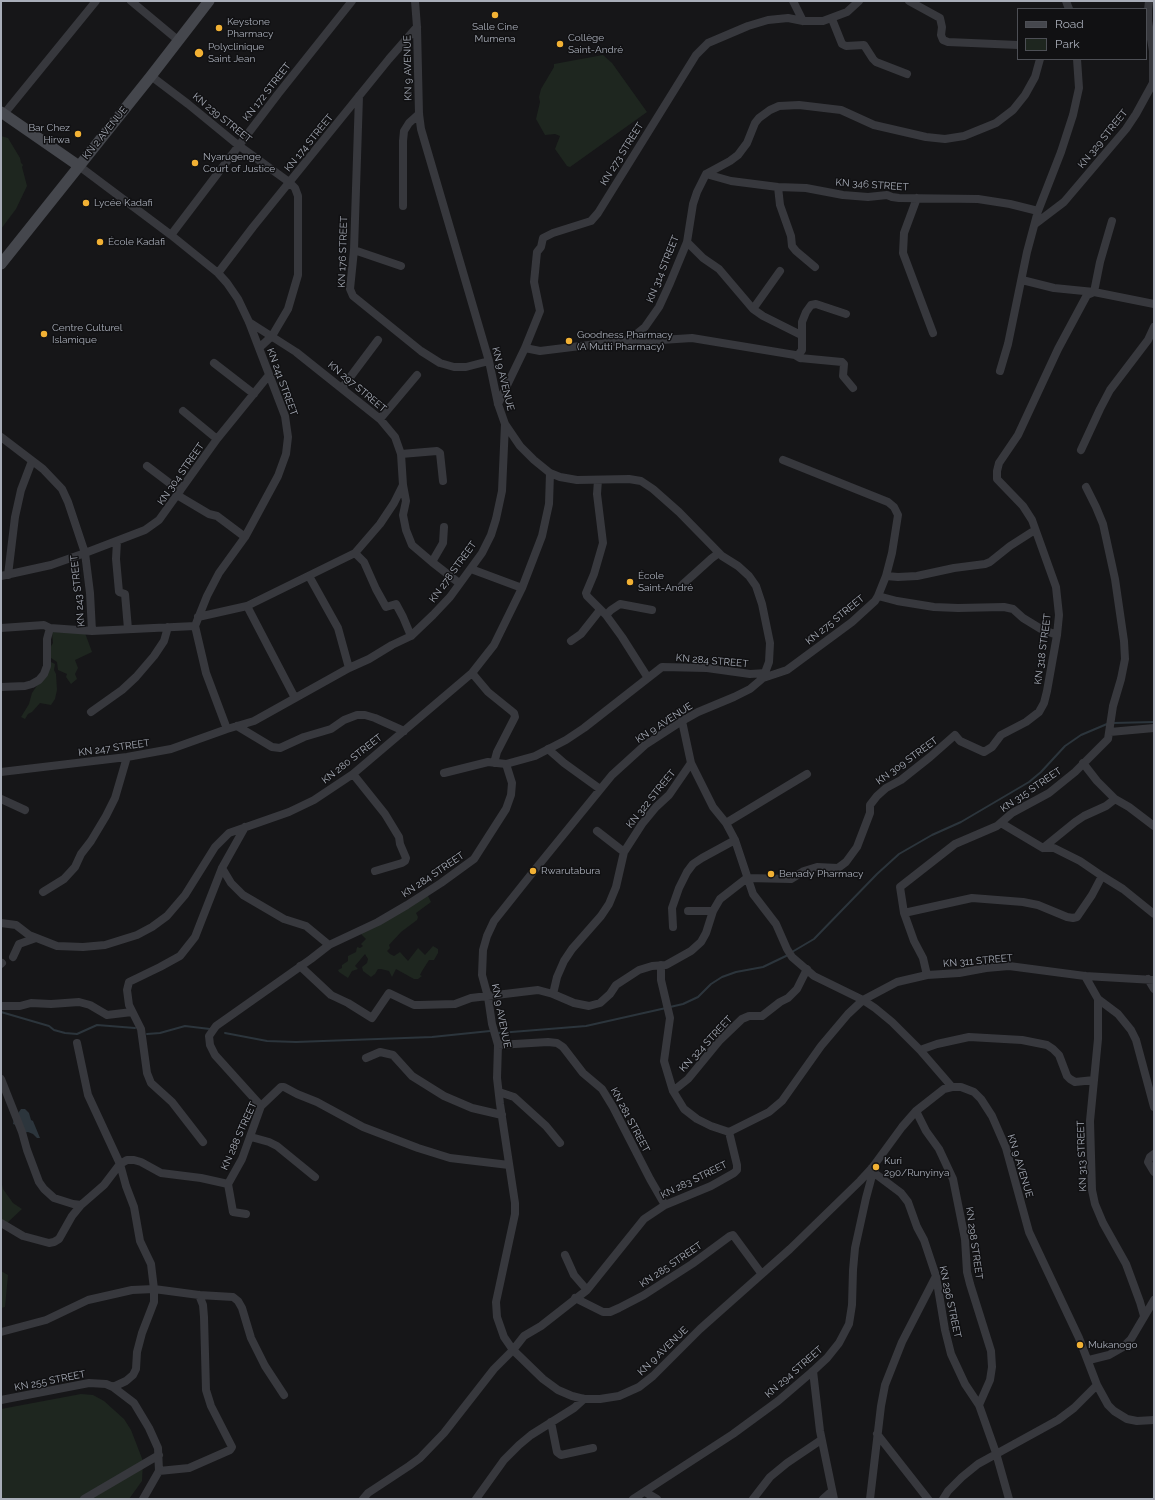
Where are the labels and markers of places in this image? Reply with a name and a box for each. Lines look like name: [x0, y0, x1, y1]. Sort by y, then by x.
marker: Salle Cine Mumena: [490, 10, 500, 20]
place label: Keystone Pharmacy: [227, 16, 273, 40]
place label: Salle Cine Mumena: [472, 21, 518, 44]
marker: Keystone Pharmacy: [214, 23, 224, 33]
place label: Collège Saint-André: [568, 32, 623, 56]
marker: Collège Saint-André: [555, 39, 565, 49]
place label: Polyclinique Saint Jean: [208, 41, 264, 64]
marker: Polyclinique Saint Jean: [193, 47, 205, 59]
place label: Bar Chez Hirwa: [28, 122, 70, 146]
marker: Bar Chez Hirwa: [73, 129, 83, 139]
place label: Nyarugenge Court of Justice: [203, 151, 275, 174]
marker: Nyarugenge Court of Justice: [190, 158, 200, 168]
place label: Lycée Kadafi: [94, 197, 153, 209]
marker: Lycée Kadafi: [81, 198, 91, 208]
place label: École Kadafi: [108, 236, 165, 248]
marker: École Kadafi: [95, 237, 105, 247]
place label: Centre Culturel Islamique: [52, 322, 122, 346]
marker: Centre Culturel Islamique: [39, 329, 49, 339]
place label: Goodness Pharmacy (A Mutti Pharmacy): [577, 329, 673, 352]
marker: Goodness Pharmacy (A Mutti Pharmacy): [564, 336, 574, 346]
place label: École Saint-André: [638, 570, 693, 594]
marker: École Saint-André: [625, 577, 635, 587]
place label: Rwarutabura: [541, 865, 600, 877]
marker: Rwarutabura: [528, 866, 538, 876]
place label: Benady Pharmacy: [779, 868, 863, 880]
marker: Benady Pharmacy: [766, 869, 776, 879]
place label: Kuri 290/Runyinya: [884, 1155, 949, 1178]
marker: Kuri 290/Runyinya: [871, 1162, 881, 1172]
place label: Mukanogo: [1088, 1339, 1137, 1351]
marker: Mukanogo: [1075, 1340, 1085, 1350]

